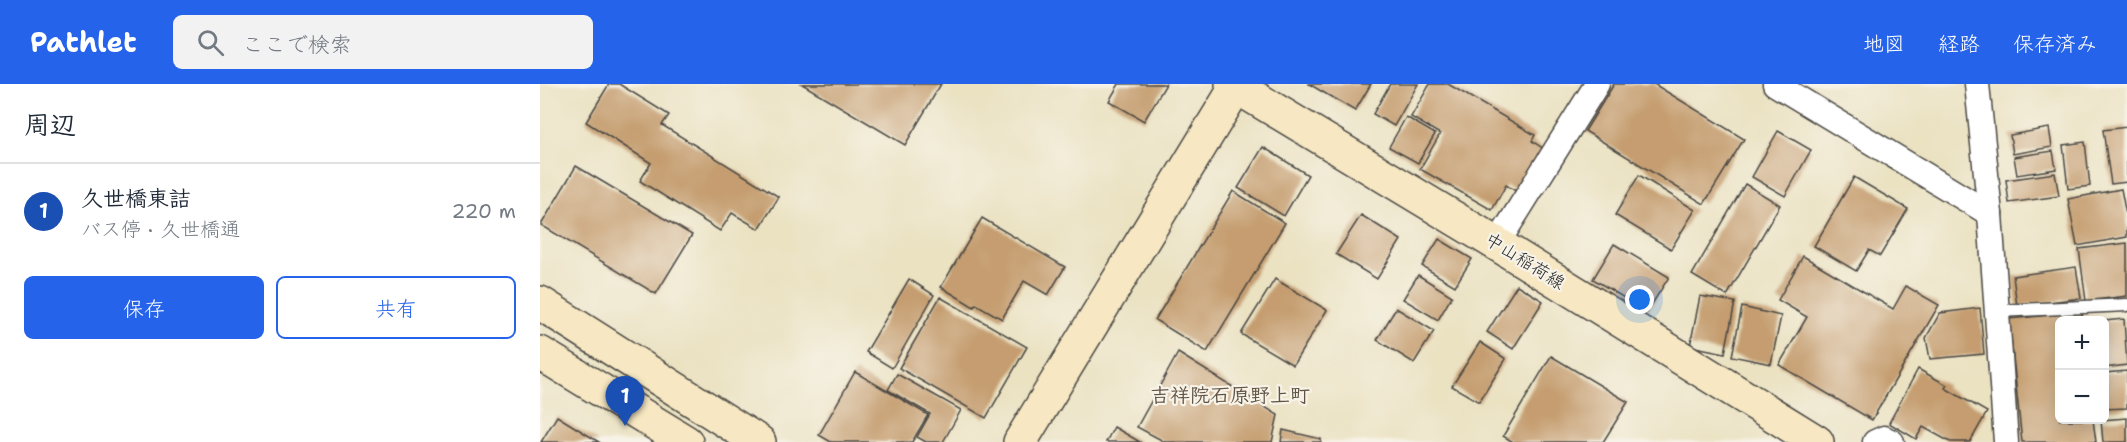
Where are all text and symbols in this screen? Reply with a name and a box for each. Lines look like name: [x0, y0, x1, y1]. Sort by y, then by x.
search box: [173, 15, 593, 69]
text: Pathlet: [30, 23, 137, 61]
icon: search: [194, 26, 227, 59]
text: ここで検索: [242, 30, 352, 59]
text: 地図: [1863, 30, 1905, 58]
text: 経路: [1938, 30, 1980, 58]
text: 保存済み: [2013, 30, 2097, 58]
text: 周辺: [24, 107, 76, 142]
text: 久世橋東詰: [81, 184, 191, 213]
text: 1: [39, 198, 48, 224]
text: 220 m: [452, 198, 516, 224]
text: バス停 · 久世橋通: [81, 216, 240, 242]
street label: 中山稲荷線: [1480, 227, 1570, 295]
button: 保存: [24, 276, 264, 339]
button: 共有: [276, 276, 516, 339]
your location: [1625, 285, 1654, 314]
map controls: [2055, 316, 2109, 424]
button: +: [2055, 316, 2109, 370]
button: −: [2055, 370, 2109, 424]
pin: 1: [606, 376, 644, 426]
district label: 吉祥院石原野上町: [1150, 382, 1310, 408]

